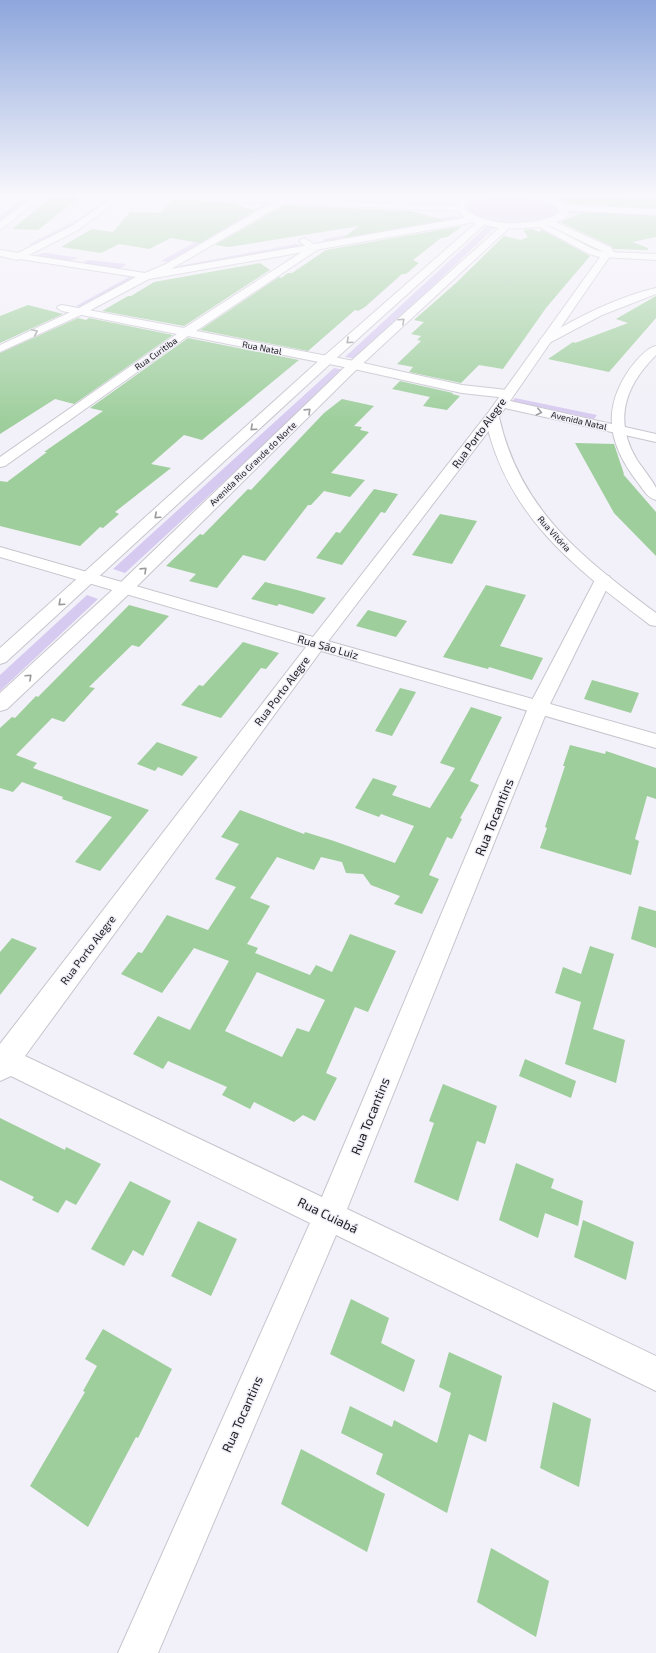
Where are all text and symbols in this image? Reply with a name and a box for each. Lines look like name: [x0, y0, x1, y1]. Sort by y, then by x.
one-way arrow: [397, 318, 405, 326]
one-way arrow: [31, 329, 39, 337]
street label: Rua Curitiba: [132, 335, 179, 372]
one-way arrow: [347, 336, 354, 343]
street label: Rua Natal: [241, 338, 283, 357]
street label: Rua Porto Alegre: [449, 395, 508, 470]
one-way arrow: [536, 407, 543, 415]
one-way arrow: [303, 408, 311, 415]
street label: Avenida Natal: [550, 409, 608, 432]
street label: Avenida Rio Grande do Norte: [207, 419, 298, 508]
one-way arrow: [250, 423, 258, 431]
one-way arrow: [154, 511, 162, 518]
street label: Rua Vitória: [535, 513, 573, 554]
one-way arrow: [139, 567, 147, 575]
one-way arrow: [58, 598, 66, 606]
street label: Rua São Luiz: [296, 632, 360, 662]
street label: Rua Porto Alegre: [251, 653, 312, 728]
one-way arrow: [24, 675, 32, 682]
street label: Rua Tocantins: [471, 776, 517, 858]
street label: Rua Porto Alegre: [57, 912, 118, 987]
street label: Rua Tocantins: [347, 1075, 393, 1157]
street label: Rua Cuiabá: [295, 1194, 361, 1236]
street label: Rua Tocantins: [218, 1373, 266, 1455]

